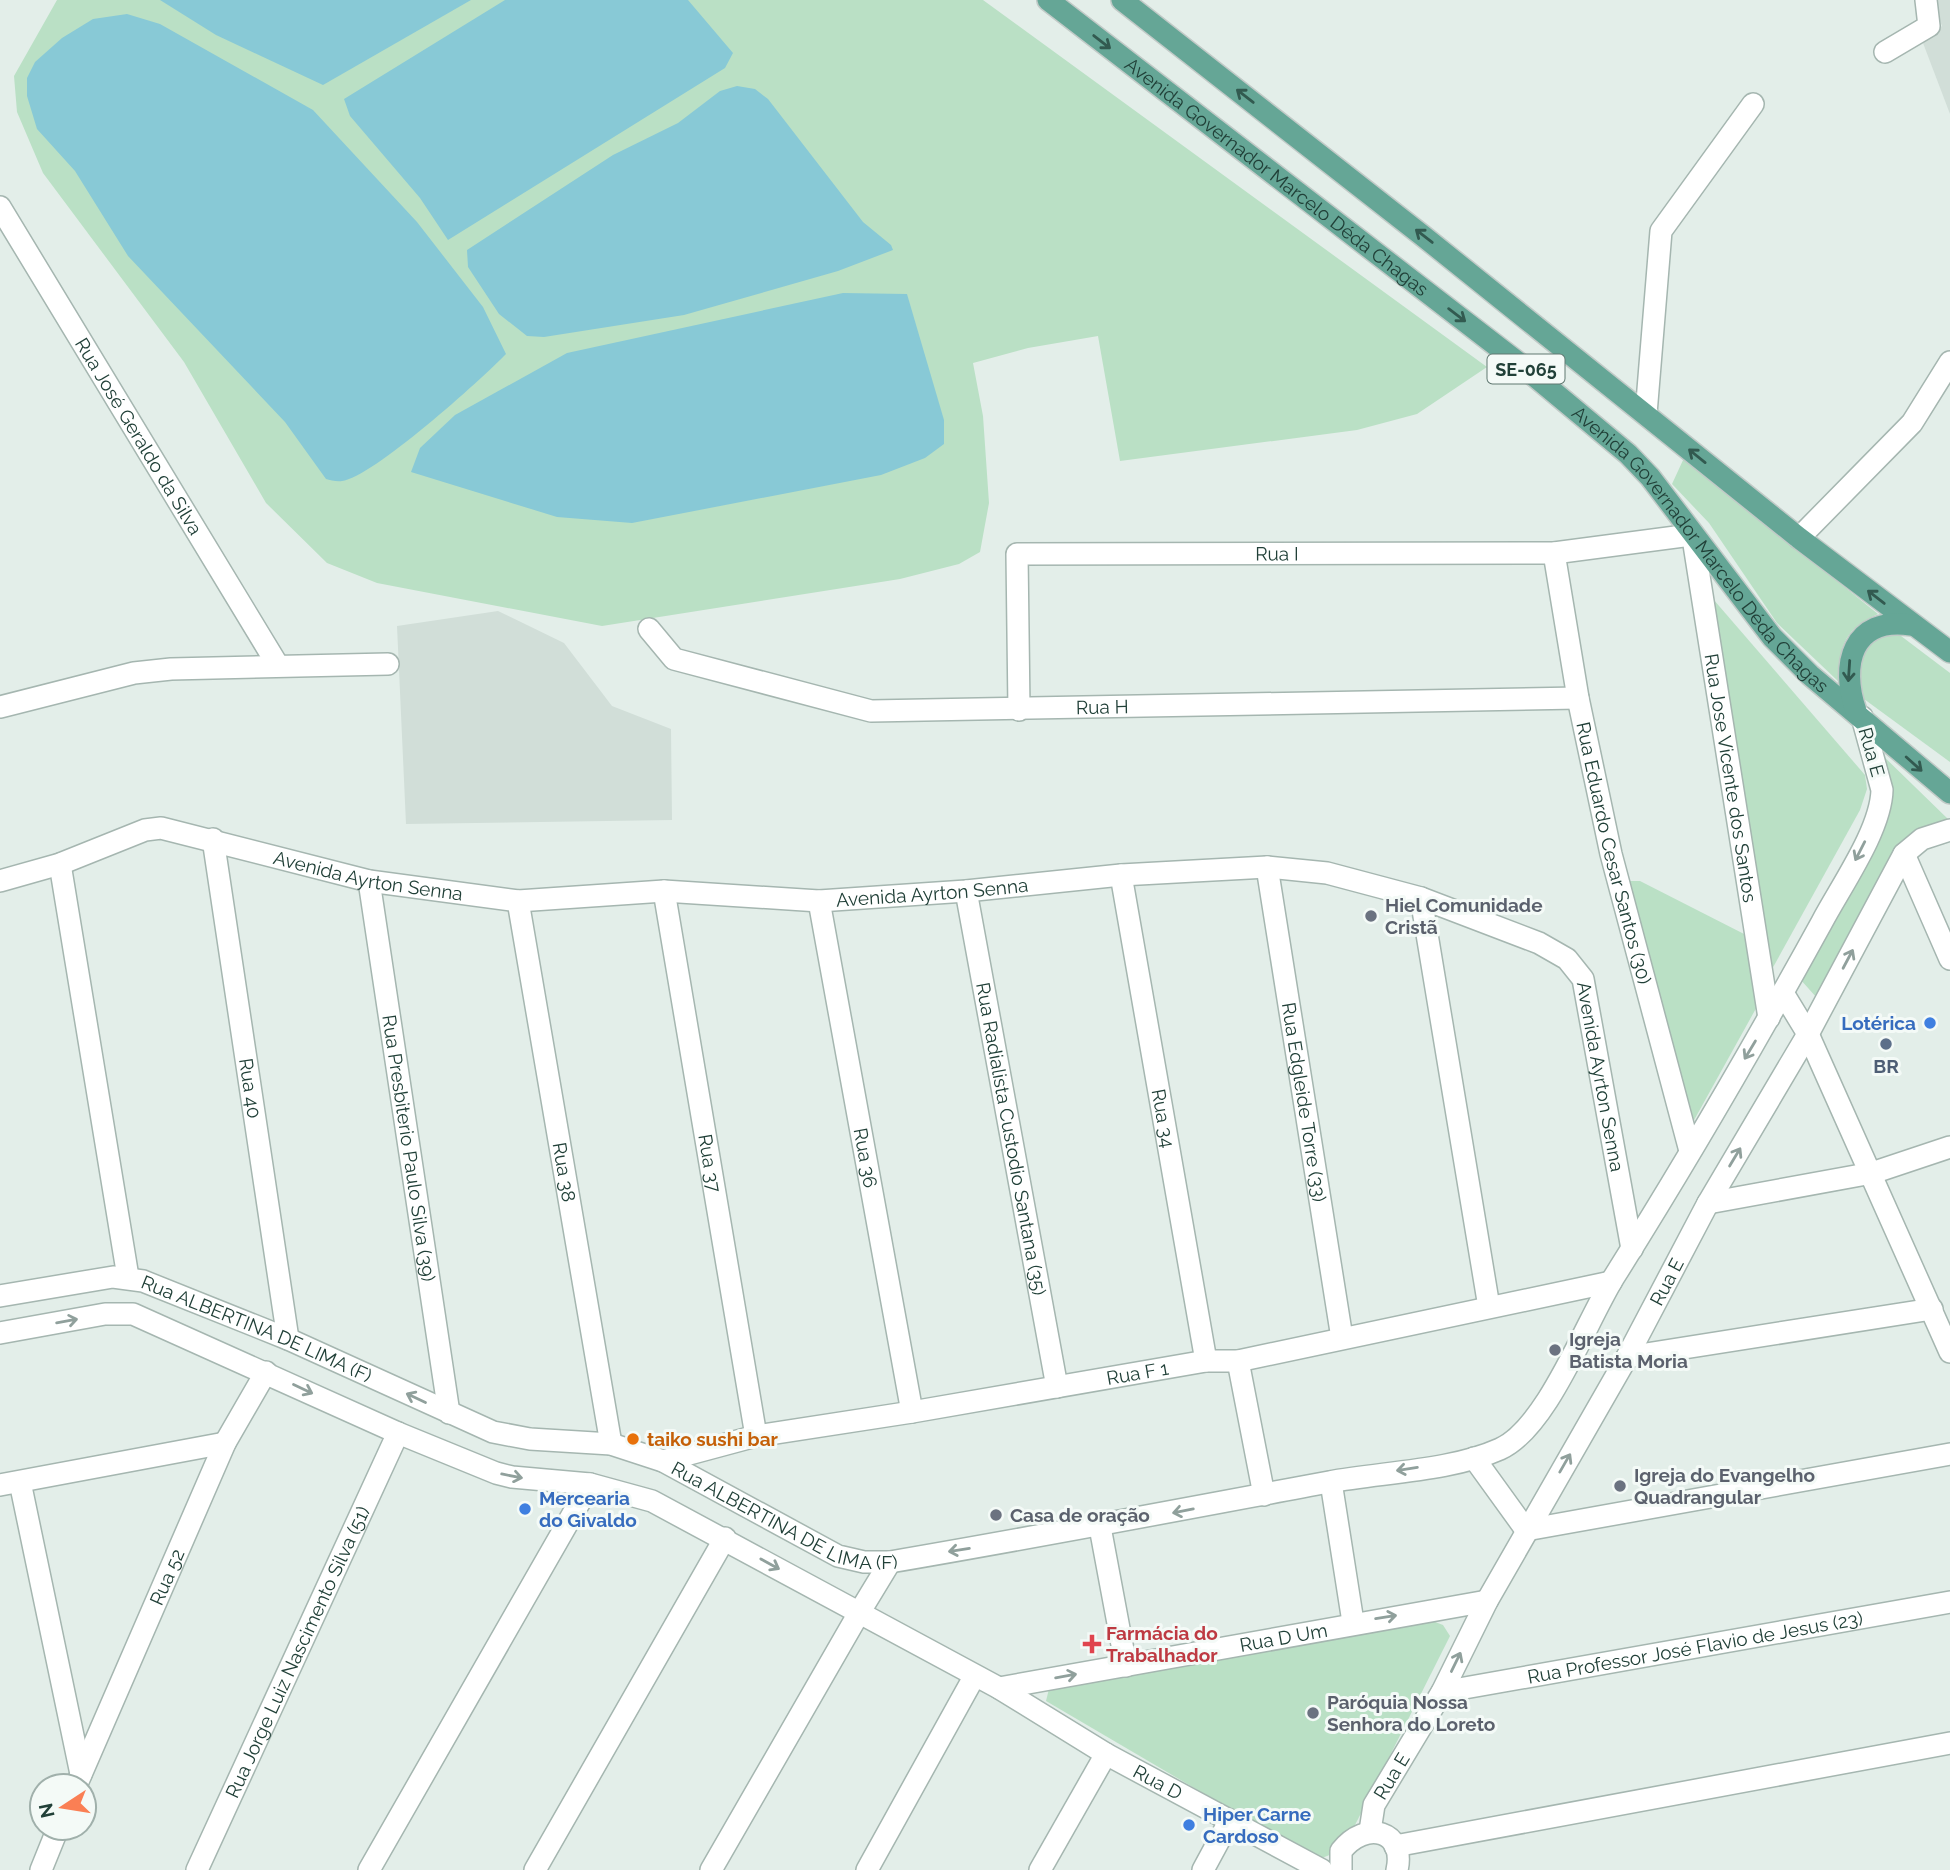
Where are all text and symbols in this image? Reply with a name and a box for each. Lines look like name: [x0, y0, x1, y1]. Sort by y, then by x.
one-way arrow: [1092, 34, 1111, 49]
street label: Avenida Governador Marcelo Déda Chagas: [1121, 53, 1433, 300]
one-way arrow: [1236, 89, 1255, 104]
one-way arrow: [1416, 229, 1434, 244]
one-way arrow: [1447, 308, 1465, 323]
street label: Rua José Geraldo da Silva: [71, 334, 207, 539]
road number: SE-065: [1488, 354, 1564, 384]
street label: Avenida Governador Marcelo Déda Chagas: [1568, 401, 1833, 697]
one-way arrow: [1688, 448, 1707, 463]
street label: Rua I: [1255, 542, 1299, 565]
one-way arrow: [1867, 589, 1885, 604]
street label: Rua Jose Vicente dos Santos: [1700, 652, 1762, 904]
one-way arrow: [1842, 659, 1855, 682]
street label: Rua H: [1076, 695, 1129, 718]
street label: Rua Eduardo Cesar Santos (30): [1572, 720, 1656, 986]
street label: Rua E: [1854, 725, 1890, 779]
one-way arrow: [1905, 756, 1923, 772]
one-way arrow: [1853, 840, 1867, 861]
street label: Avenida Ayrton Senna: [271, 846, 464, 904]
street label: Avenida Ayrton Senna: [835, 874, 1029, 911]
place label: Hiel Comunidade Cristã: [1385, 894, 1543, 938]
marker: Hiel Comunidade Cristã: [1363, 908, 1379, 924]
one-way arrow: [1841, 950, 1855, 970]
street label: Avenida Ayrton Senna: [1573, 980, 1629, 1173]
street label: Rua Radialista Custodio Santana (35): [972, 981, 1051, 1297]
street label: Rua Edgleide Torre (33): [1278, 1001, 1331, 1203]
place label: Lotérica: [1841, 1012, 1916, 1034]
street label: Rua Presbiterio Paulo Silva (39): [378, 1013, 440, 1283]
marker: Lotérica: [1922, 1015, 1938, 1031]
marker: BR: [1878, 1036, 1894, 1052]
one-way arrow: [1743, 1039, 1757, 1059]
place label: BR: [1873, 1055, 1899, 1077]
street label: Rua 40: [235, 1057, 266, 1120]
street label: Rua 34: [1148, 1087, 1179, 1149]
street label: Rua 36: [850, 1126, 882, 1189]
street label: Rua 37: [694, 1132, 726, 1194]
street label: Rua 38: [548, 1141, 580, 1204]
one-way arrow: [1728, 1147, 1742, 1167]
street label: Rua E: [1645, 1254, 1688, 1309]
street label: Rua ALBERTINA DE LIMA (F): [138, 1271, 375, 1387]
one-way arrow: [55, 1314, 78, 1327]
place label: Igreja Batista Moria: [1569, 1328, 1688, 1372]
marker: Igreja Batista Moria: [1547, 1342, 1563, 1358]
street label: Rua F 1: [1105, 1357, 1170, 1389]
one-way arrow: [292, 1383, 313, 1396]
one-way arrow: [406, 1391, 428, 1404]
place label: taiko sushi bar: [647, 1428, 779, 1450]
marker: taiko sushi bar: [625, 1431, 641, 1447]
one-way arrow: [1559, 1453, 1572, 1474]
street label: Rua ALBERTINA DE LIMA (F): [668, 1457, 899, 1573]
one-way arrow: [1396, 1463, 1419, 1476]
place label: Igreja do Evangelho Quadrangular: [1634, 1464, 1815, 1508]
one-way arrow: [500, 1470, 523, 1484]
marker: Igreja do Evangelho Quadrangular: [1612, 1478, 1628, 1494]
place label: Mercearia do Givaldo: [539, 1487, 637, 1531]
marker: Mercearia do Givaldo: [517, 1501, 533, 1517]
street label: Rua Jorge Luiz Nascimento Silva (51): [221, 1503, 374, 1801]
place label: Casa de oração: [1010, 1504, 1150, 1526]
one-way arrow: [1172, 1504, 1195, 1518]
marker: Casa de oração: [988, 1507, 1004, 1523]
one-way arrow: [948, 1544, 971, 1557]
street label: Rua 52: [145, 1545, 189, 1608]
one-way arrow: [760, 1557, 780, 1571]
street label: Rua Professor José Flavio de Jesus (23): [1526, 1607, 1864, 1688]
one-way arrow: [1374, 1610, 1397, 1623]
street label: Rua D Um: [1238, 1619, 1329, 1656]
place label: Farmácia do Trabalhador: [1106, 1622, 1218, 1666]
marker: Farmácia do Trabalhador: [1084, 1636, 1100, 1652]
one-way arrow: [1450, 1652, 1464, 1673]
one-way arrow: [1054, 1669, 1077, 1682]
place label: Paróquia Nossa Senhora do Loreto: [1327, 1691, 1495, 1735]
marker: Paróquia Nossa Senhora do Loreto: [1305, 1705, 1321, 1721]
street label: Rua E: [1369, 1749, 1414, 1803]
street label: Rua D: [1130, 1760, 1186, 1804]
north arrow: [28, 1772, 98, 1842]
text: N: [34, 1801, 59, 1820]
place label: Hiper Carne Cardoso: [1203, 1803, 1311, 1847]
marker: Hiper Carne Cardoso: [1181, 1817, 1197, 1833]

